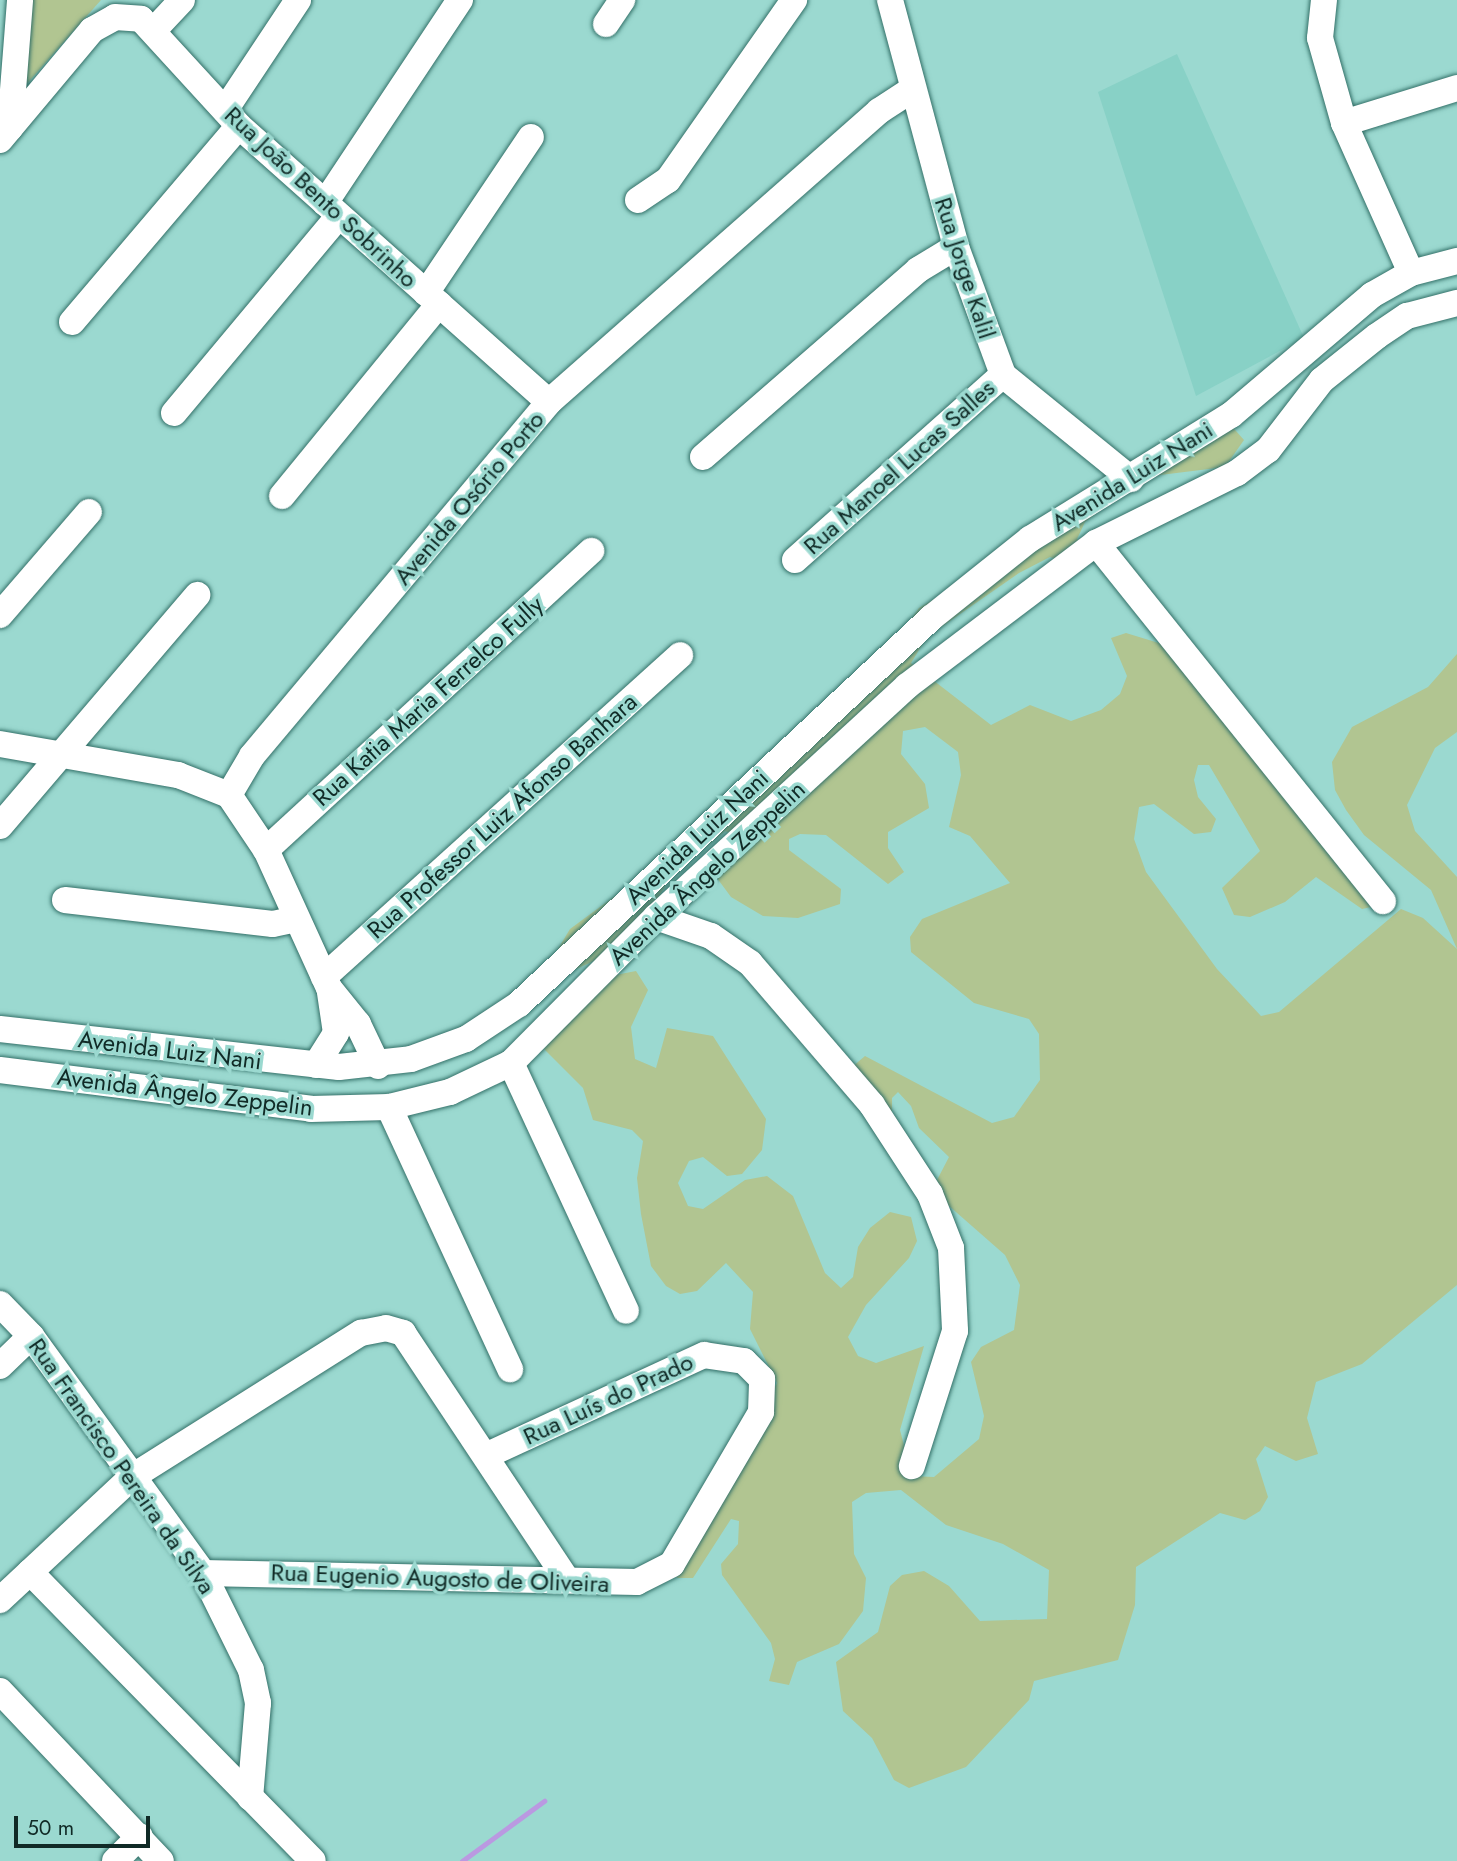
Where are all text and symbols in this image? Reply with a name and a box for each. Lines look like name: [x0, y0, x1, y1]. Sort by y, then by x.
street label: Rua João Bento Sobrinho: [219, 100, 423, 294]
street label: Rua Jorge Kalil: [929, 194, 1001, 342]
street label: Rua Manoel Lucas Salles: [798, 374, 1000, 560]
street label: Avenida Osório Porto: [388, 405, 550, 591]
street label: Avenida Luiz Nani: [1046, 415, 1218, 537]
street label: Rua Katia Maria Ferrelco Fully: [307, 590, 549, 812]
street label: Rua Professor Luiz Afonso Banhara: [361, 687, 643, 945]
street label: Avenida Luiz Nani: [620, 763, 774, 911]
street label: Avenida Ângelo Zeppelin: [603, 775, 811, 971]
street label: Avenida Luiz Nani: [77, 1024, 263, 1076]
street label: Avenida Ângelo Zeppelin: [55, 1062, 315, 1122]
street label: Rua Francisco Pereira da Silva: [23, 1333, 221, 1599]
street label: Rua Luís do Prado: [519, 1347, 697, 1451]
street label: Rua Eugenio Augosto de Oliveira: [270, 1558, 610, 1598]
scale bar: [18, 1801, 154, 1845]
text: 50 m: [27, 1813, 74, 1843]

